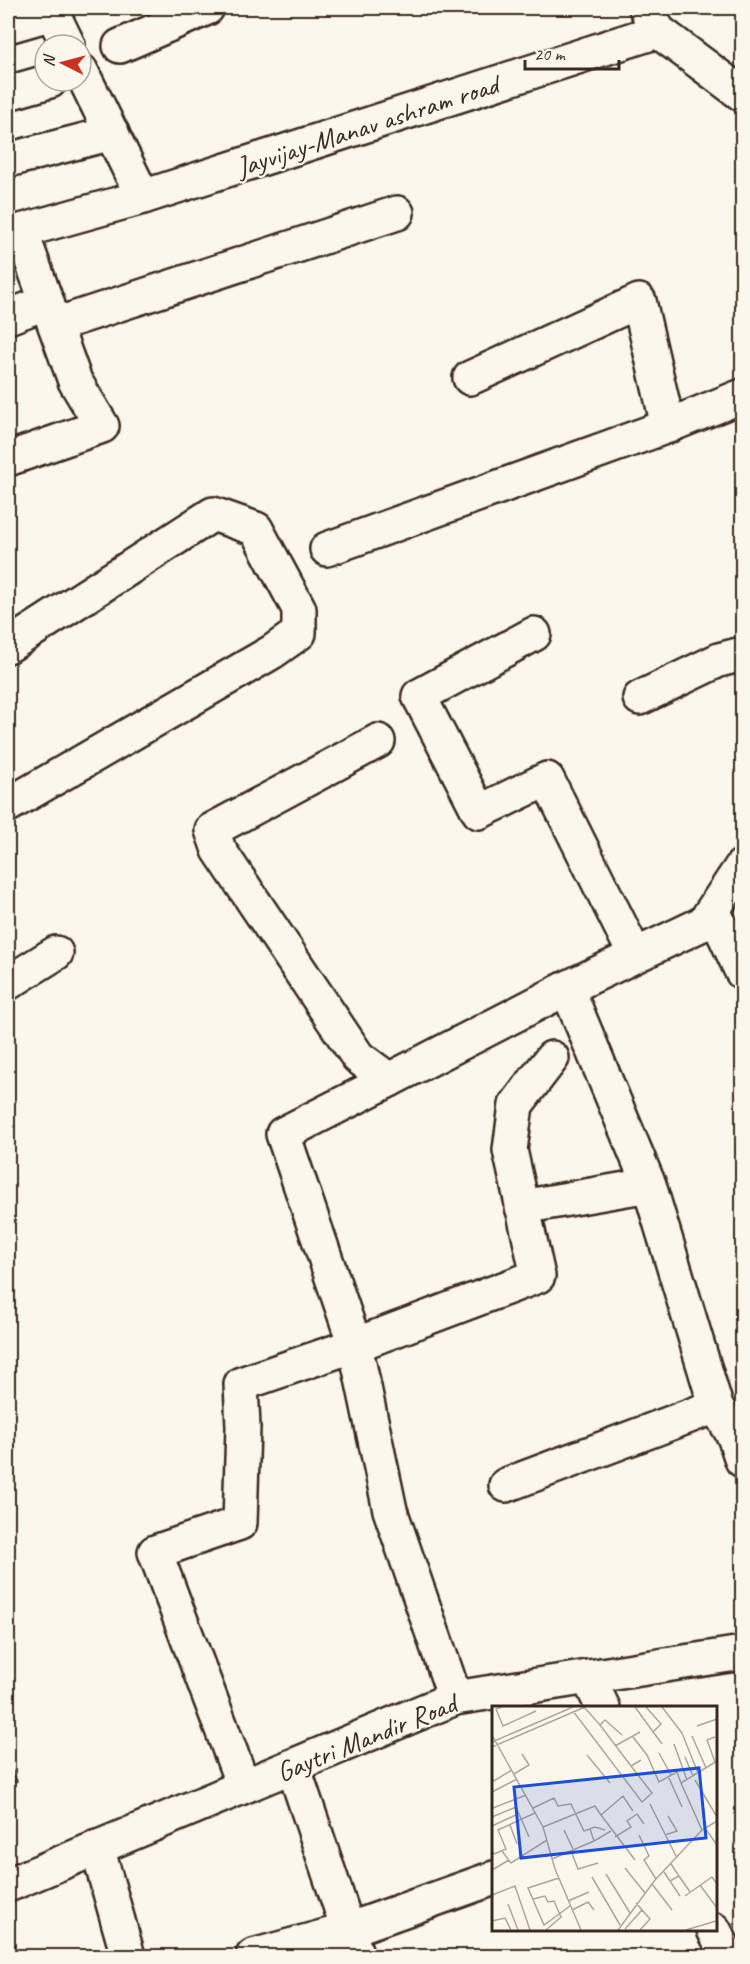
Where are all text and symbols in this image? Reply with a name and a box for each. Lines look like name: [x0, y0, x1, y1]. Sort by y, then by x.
north arrow: [33, 33, 93, 93]
scale bar: [525, 33, 620, 71]
text: 20 m: [534, 43, 567, 65]
text: N: [39, 52, 60, 68]
street label: Jayvijay-Manav ashram road: [230, 65, 506, 185]
street label: Gaytri Mandir Road: [271, 1684, 465, 1789]
inset map: [492, 1706, 717, 1931]

